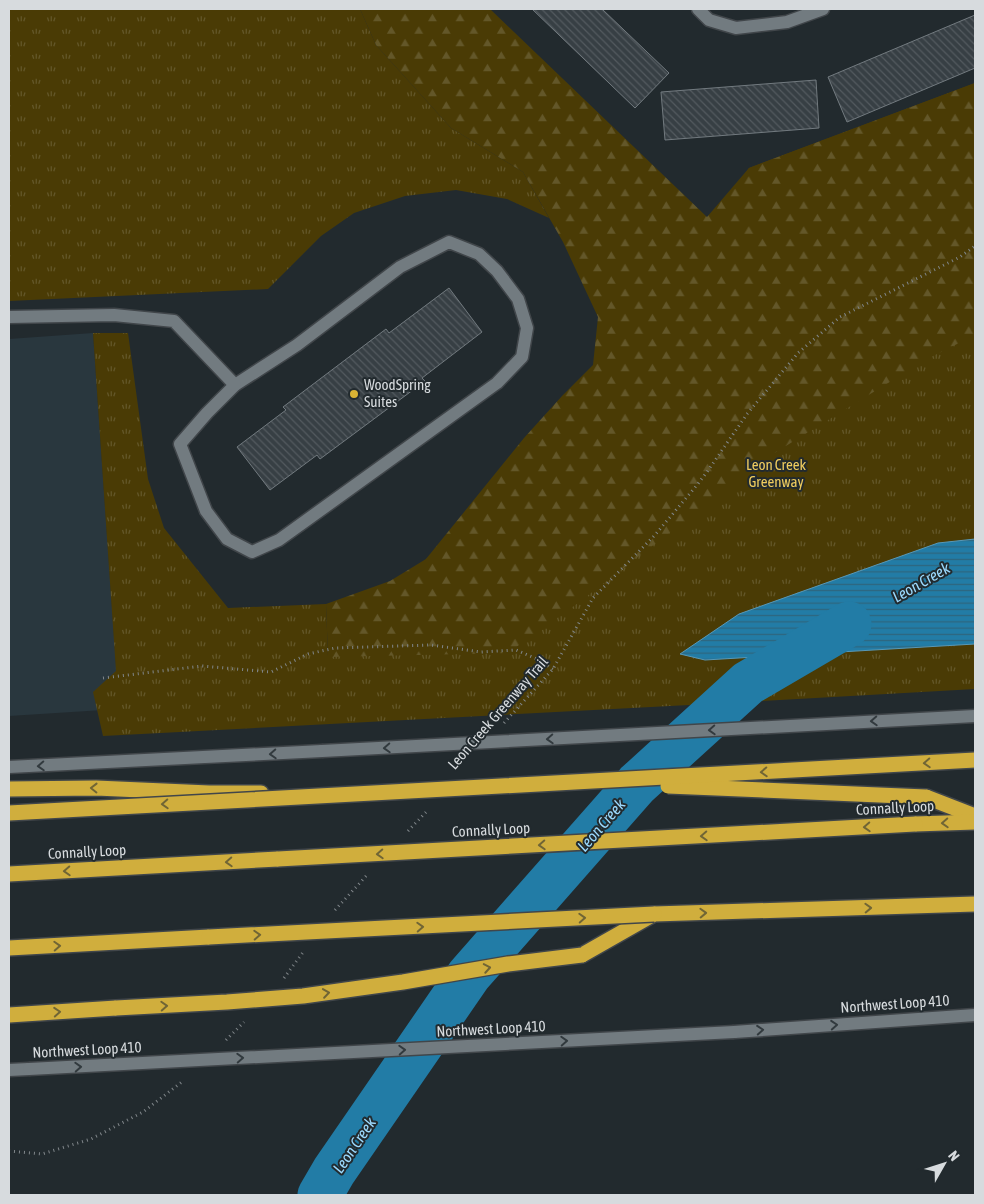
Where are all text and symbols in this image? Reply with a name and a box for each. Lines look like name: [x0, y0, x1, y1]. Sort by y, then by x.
place label: WoodSpring Suites: [364, 376, 431, 410]
marker: WoodSpring Suites: [348, 388, 360, 400]
park label: Leon Creek Greenway: [746, 456, 807, 490]
water label: Leon Creek: [889, 558, 954, 606]
street label: Leon Creek Greenway Trail: [444, 653, 551, 772]
one-way arrow: [870, 716, 878, 727]
one-way arrow: [708, 725, 716, 736]
one-way arrow: [545, 733, 553, 744]
one-way arrow: [383, 742, 391, 753]
one-way arrow: [269, 748, 277, 759]
one-way arrow: [922, 757, 930, 768]
one-way arrow: [37, 760, 45, 771]
one-way arrow: [760, 766, 768, 777]
one-way arrow: [90, 783, 98, 793]
water label: Leon Creek: [573, 794, 629, 855]
street label: Connally Loop: [855, 797, 935, 818]
one-way arrow: [161, 799, 169, 810]
one-way arrow: [941, 818, 949, 828]
street label: Connally Loop: [451, 819, 531, 840]
one-way arrow: [862, 822, 870, 833]
one-way arrow: [700, 830, 708, 841]
one-way arrow: [538, 839, 546, 850]
street label: Connally Loop: [47, 841, 127, 862]
one-way arrow: [376, 848, 384, 859]
one-way arrow: [225, 856, 233, 867]
one-way arrow: [63, 865, 71, 876]
one-way arrow: [864, 902, 872, 913]
one-way arrow: [700, 908, 707, 918]
one-way arrow: [578, 913, 586, 924]
one-way arrow: [416, 921, 424, 932]
one-way arrow: [254, 929, 262, 940]
one-way arrow: [54, 940, 62, 951]
one-way arrow: [482, 963, 491, 973]
one-way arrow: [322, 988, 331, 998]
street label: Northwest Loop 410: [840, 991, 950, 1016]
one-way arrow: [161, 1000, 169, 1011]
one-way arrow: [54, 1007, 62, 1018]
street label: Northwest Loop 410: [436, 1017, 546, 1040]
one-way arrow: [830, 1019, 838, 1030]
one-way arrow: [756, 1025, 764, 1036]
one-way arrow: [561, 1036, 569, 1047]
street label: Northwest Loop 410: [32, 1038, 142, 1061]
one-way arrow: [398, 1044, 406, 1055]
one-way arrow: [236, 1053, 244, 1064]
one-way arrow: [74, 1061, 82, 1072]
water label: Leon Creek: [329, 1113, 380, 1176]
north arrow: [919, 1139, 969, 1189]
text: N: [945, 1148, 963, 1164]

